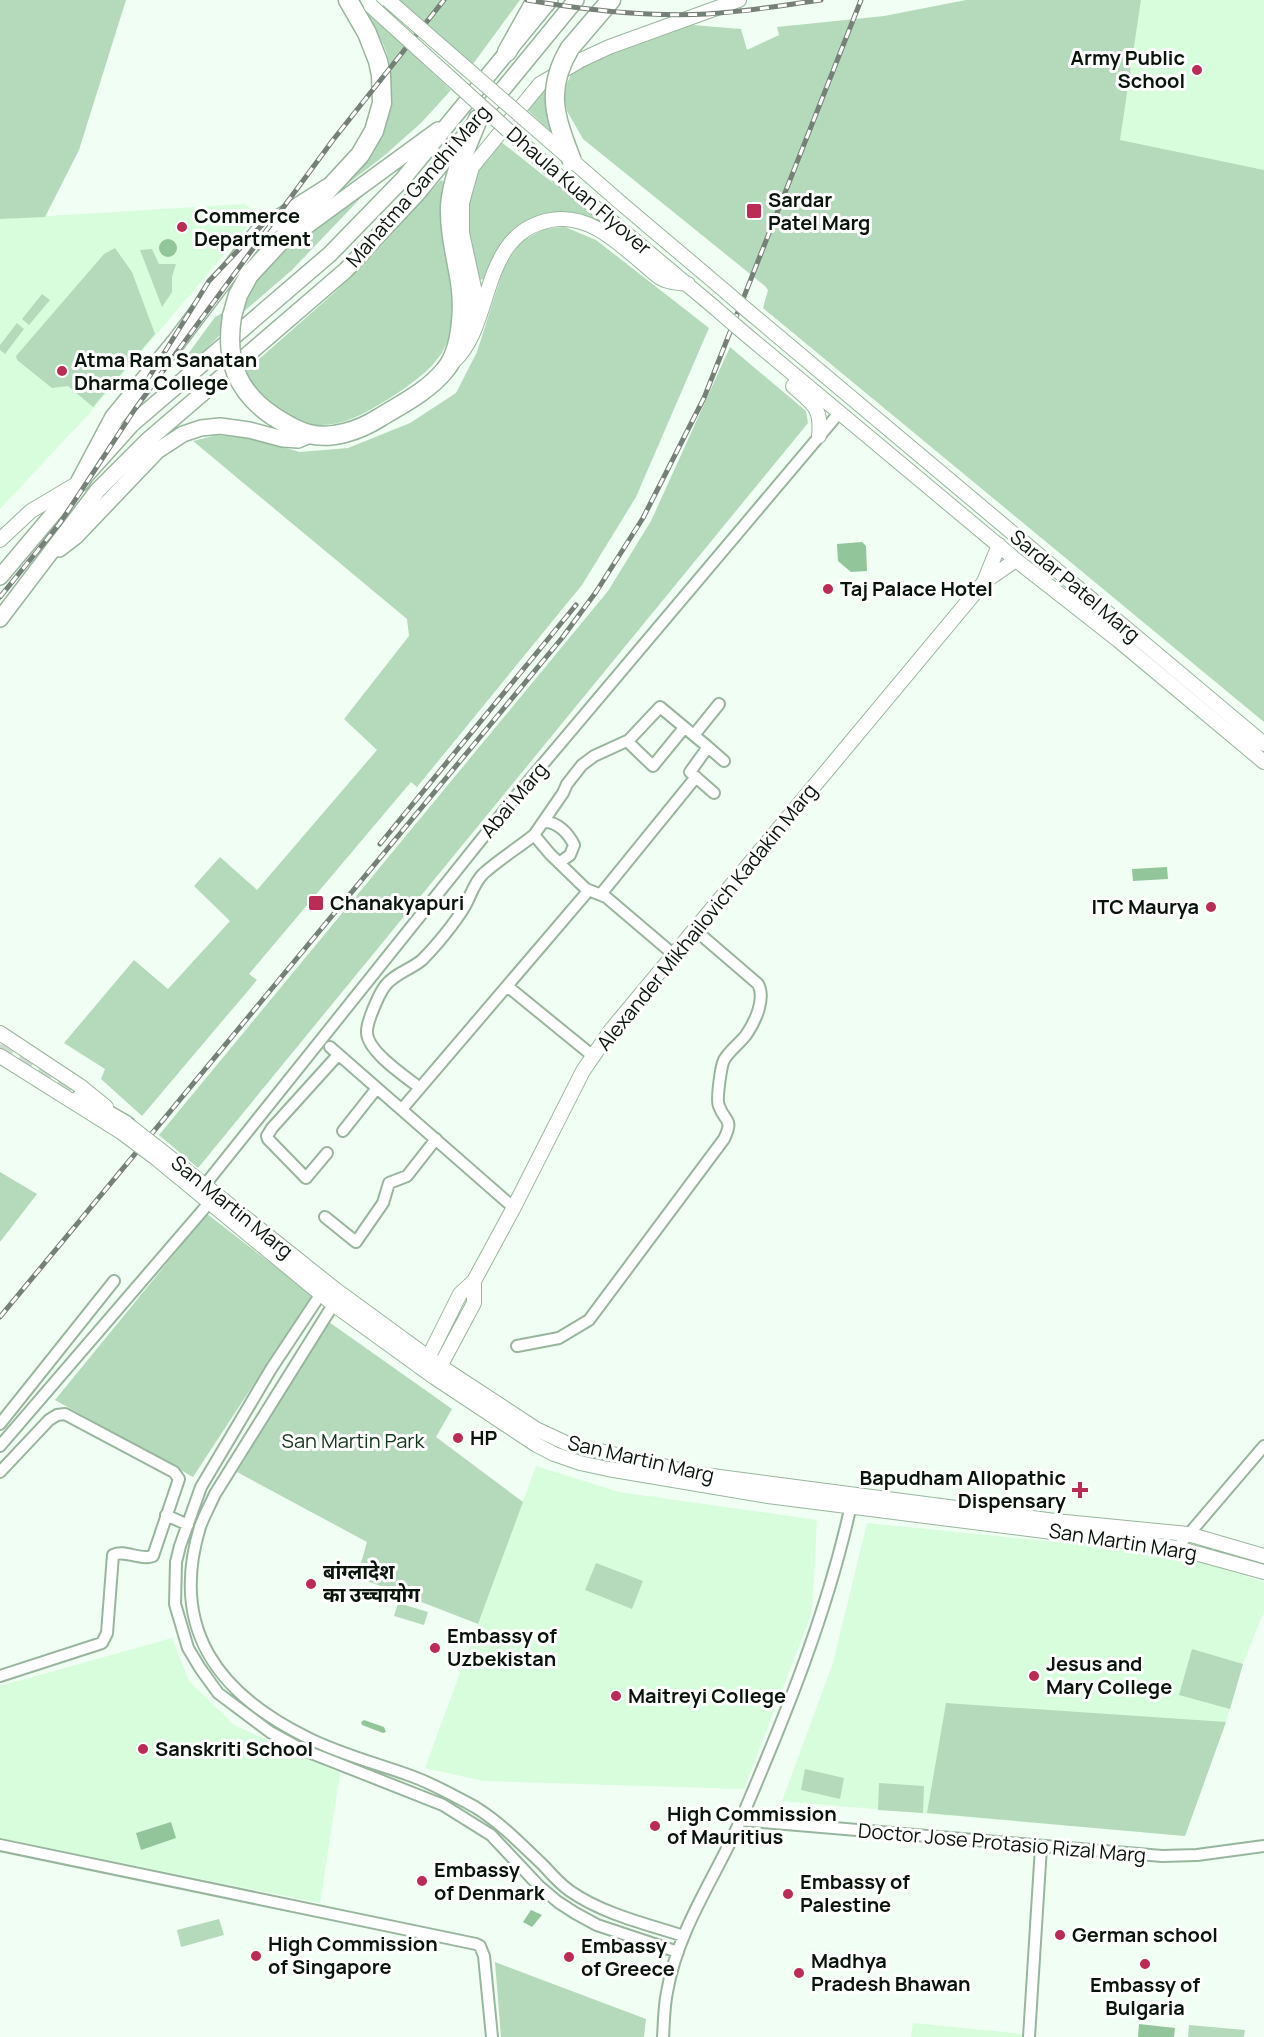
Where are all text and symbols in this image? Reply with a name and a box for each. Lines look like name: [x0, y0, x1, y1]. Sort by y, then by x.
place label: Army Public School: [1071, 44, 1185, 94]
marker: Army Public School: [1190, 63, 1204, 77]
street label: Mahatma Gandhi Marg: [340, 99, 496, 273]
street label: Dhaula Kuan Flyover: [501, 120, 657, 261]
place label: Sardar Patel Marg: [768, 186, 870, 236]
place label: Commerce Department: [194, 202, 311, 252]
marker: Sardar Patel Marg: [745, 202, 763, 220]
marker: Commerce Department: [175, 220, 189, 234]
place label: Atma Ram Sanatan Dharma College: [74, 346, 257, 396]
marker: Atma Ram Sanatan Dharma College: [55, 364, 69, 378]
street label: Sardar Patel Marg: [1005, 523, 1146, 648]
place label: Taj Palace Hotel: [840, 575, 993, 602]
marker: Taj Palace Hotel: [821, 582, 835, 596]
street label: Abai Marg: [474, 756, 553, 843]
street label: Alexander Mikhailovich Kadakin Marg: [590, 777, 823, 1056]
place label: Chanakyapuri: [330, 889, 464, 916]
place label: ITC Maurya: [1091, 893, 1199, 920]
marker: Chanakyapuri: [307, 894, 325, 912]
marker: ITC Maurya: [1204, 900, 1218, 914]
street label: San Martin Marg: [166, 1149, 299, 1264]
place label: HP: [470, 1424, 497, 1451]
park label: San Martin Park: [282, 1427, 426, 1454]
street label: San Martin Marg: [565, 1429, 717, 1488]
marker: HP: [451, 1431, 465, 1445]
place label: Bapudham Allopathic Dispensary: [860, 1464, 1067, 1514]
marker: Bapudham Allopathic Dispensary: [1071, 1481, 1089, 1499]
street label: San Martin Marg: [1047, 1516, 1199, 1567]
place label: बांग्लादेश का उच्चायोग: [323, 1558, 420, 1608]
marker: बांग्लादेश का उच्चायोग: [304, 1577, 318, 1591]
place label: Embassy of Uzbekistan: [447, 1622, 557, 1672]
marker: Embassy of Uzbekistan: [428, 1641, 442, 1655]
place label: Jesus and Mary College: [1046, 1650, 1172, 1700]
marker: Jesus and Mary College: [1027, 1669, 1041, 1683]
place label: Maitreyi College: [628, 1682, 786, 1709]
marker: Maitreyi College: [609, 1689, 623, 1703]
place label: Sanskriti School: [155, 1735, 313, 1762]
marker: Sanskriti School: [136, 1742, 150, 1756]
place label: High Commission of Mauritius: [667, 1800, 837, 1850]
street label: Doctor Jose Protasio Rizal Marg: [857, 1816, 1147, 1869]
marker: High Commission of Mauritius: [648, 1819, 662, 1833]
place label: Embassy of Denmark: [434, 1856, 546, 1906]
place label: Embassy of Palestine: [800, 1868, 910, 1918]
marker: Embassy of Denmark: [415, 1874, 429, 1888]
marker: Embassy of Palestine: [781, 1887, 795, 1901]
place label: German school: [1072, 1921, 1218, 1948]
marker: German school: [1053, 1928, 1067, 1942]
place label: High Commission of Singapore: [268, 1930, 438, 1980]
place label: Embassy of Greece: [581, 1932, 675, 1982]
place label: Madhya Pradesh Bhawan: [811, 1947, 970, 1997]
marker: High Commission of Singapore: [249, 1949, 263, 1963]
marker: Embassy of Greece: [562, 1950, 576, 1964]
marker: Embassy of Bulgaria: [1138, 1957, 1152, 1971]
marker: Madhya Pradesh Bhawan: [792, 1966, 806, 1980]
place label: Embassy of Bulgaria: [1090, 1971, 1200, 2021]

